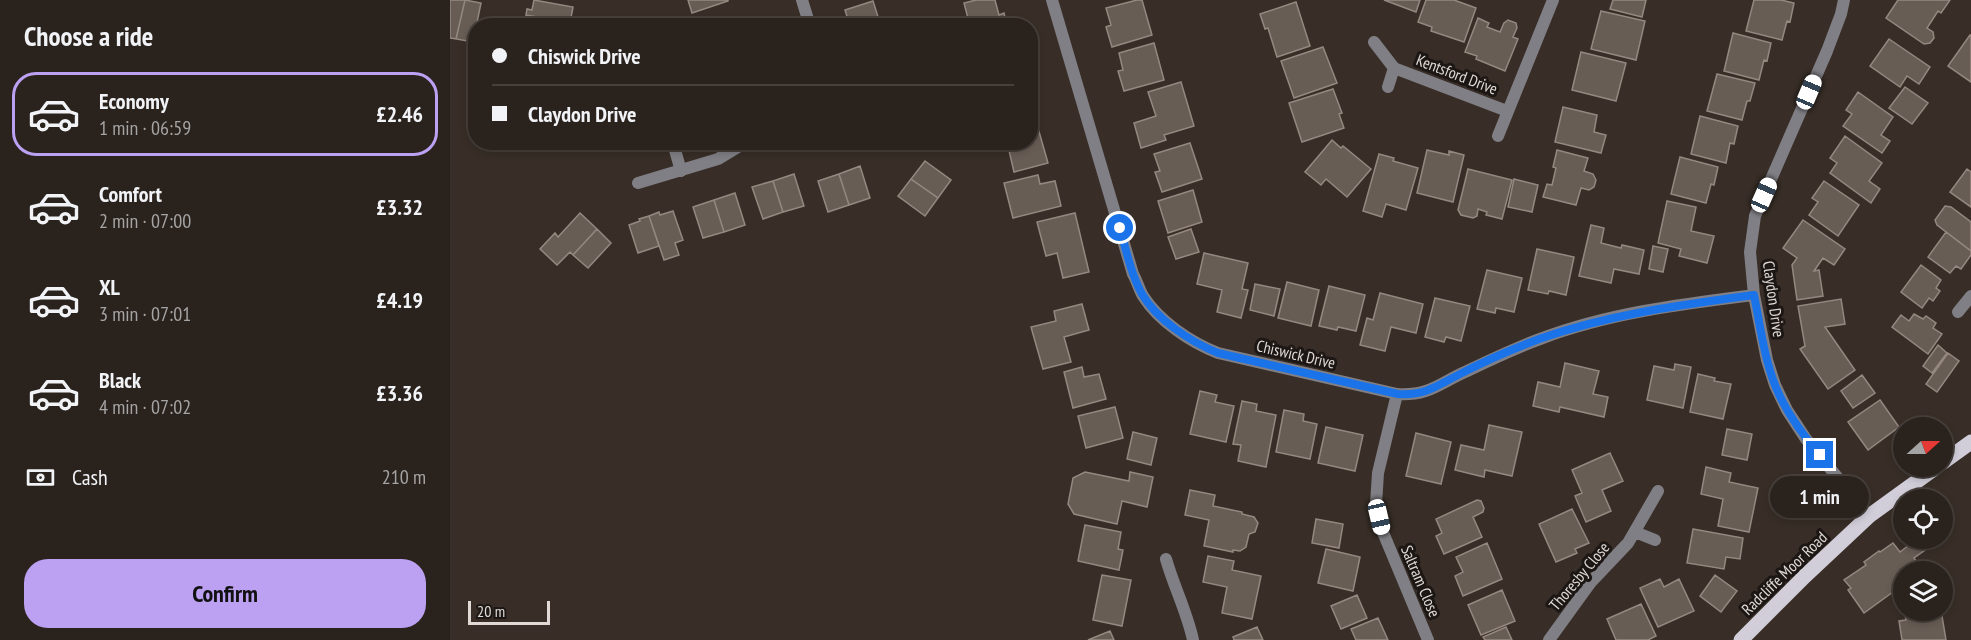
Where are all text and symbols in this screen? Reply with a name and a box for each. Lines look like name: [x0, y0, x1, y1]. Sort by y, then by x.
text: Choose a ride: [24, 19, 153, 53]
text: Chiswick Drive: [528, 42, 641, 70]
street label: Kentsford Drive: [1414, 49, 1500, 99]
car: [1794, 72, 1824, 112]
icon: car: [27, 87, 81, 141]
text: Economy: [99, 87, 169, 115]
text: £2.46: [376, 100, 423, 128]
text: Claydon Drive: [528, 100, 636, 128]
text: 1 min · 06:59: [99, 115, 191, 141]
car: [1748, 175, 1780, 215]
icon: car: [27, 180, 81, 234]
text: Comfort: [99, 180, 162, 208]
text: £3.32: [376, 193, 423, 221]
text: 2 min · 07:00: [99, 208, 191, 234]
route start: [1106, 214, 1133, 241]
street label: Claydon Drive: [1759, 260, 1789, 338]
icon: car: [27, 273, 81, 327]
text: XL: [99, 273, 120, 301]
text: £4.19: [376, 286, 423, 314]
text: 3 min · 07:01: [99, 301, 191, 327]
street label: Chiswick Drive: [1255, 335, 1337, 373]
icon: car: [27, 366, 81, 420]
text: Black: [99, 366, 141, 394]
text: £3.36: [376, 379, 423, 407]
text: 4 min · 07:02: [99, 394, 191, 420]
north arrow: [1893, 417, 1953, 477]
map controls: [1893, 417, 1953, 621]
route end: [1806, 441, 1833, 468]
icon: cash: [24, 461, 57, 494]
text: Cash: [72, 463, 108, 491]
text: 210 m: [382, 464, 426, 490]
callout: 1 min: [1770, 476, 1870, 518]
text: 1 min: [1799, 484, 1840, 510]
button: locate: [1893, 489, 1953, 549]
car: [1366, 497, 1392, 537]
street label: Radcliffe Moor Road: [1737, 527, 1831, 619]
street label: Thoresby Close: [1545, 538, 1613, 614]
street label: Saltram Close: [1397, 542, 1445, 620]
button: Confirm: [24, 559, 426, 628]
button: layers: [1893, 561, 1953, 621]
scale bar: [468, 598, 550, 626]
text: 20 m: [477, 601, 505, 621]

